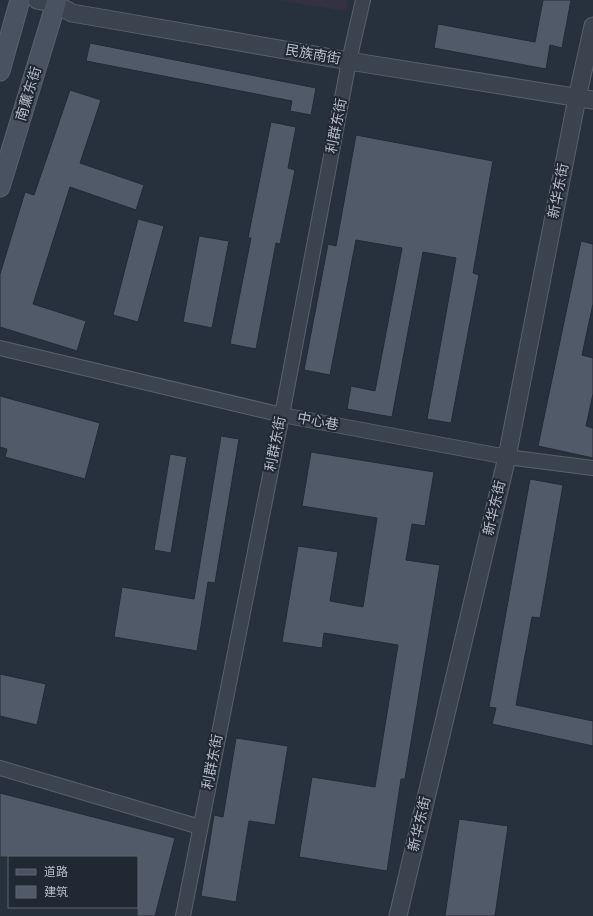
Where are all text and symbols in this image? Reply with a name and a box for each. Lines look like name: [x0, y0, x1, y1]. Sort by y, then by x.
street label: 民族南街: [284, 42, 342, 67]
street label: 南薰东街: [13, 65, 44, 123]
street label: 利群东街: [324, 97, 349, 155]
street label: 新华东街: [545, 162, 571, 220]
street label: 中心巷: [296, 410, 340, 433]
street label: 利群东街: [263, 415, 288, 473]
street label: 新华东街: [480, 479, 508, 537]
street label: 利群东街: [200, 733, 225, 791]
street label: 新华东街: [405, 795, 433, 853]
legend: [8, 856, 138, 908]
text: 道路: [44, 865, 68, 878]
text: 建筑: [44, 885, 68, 898]

